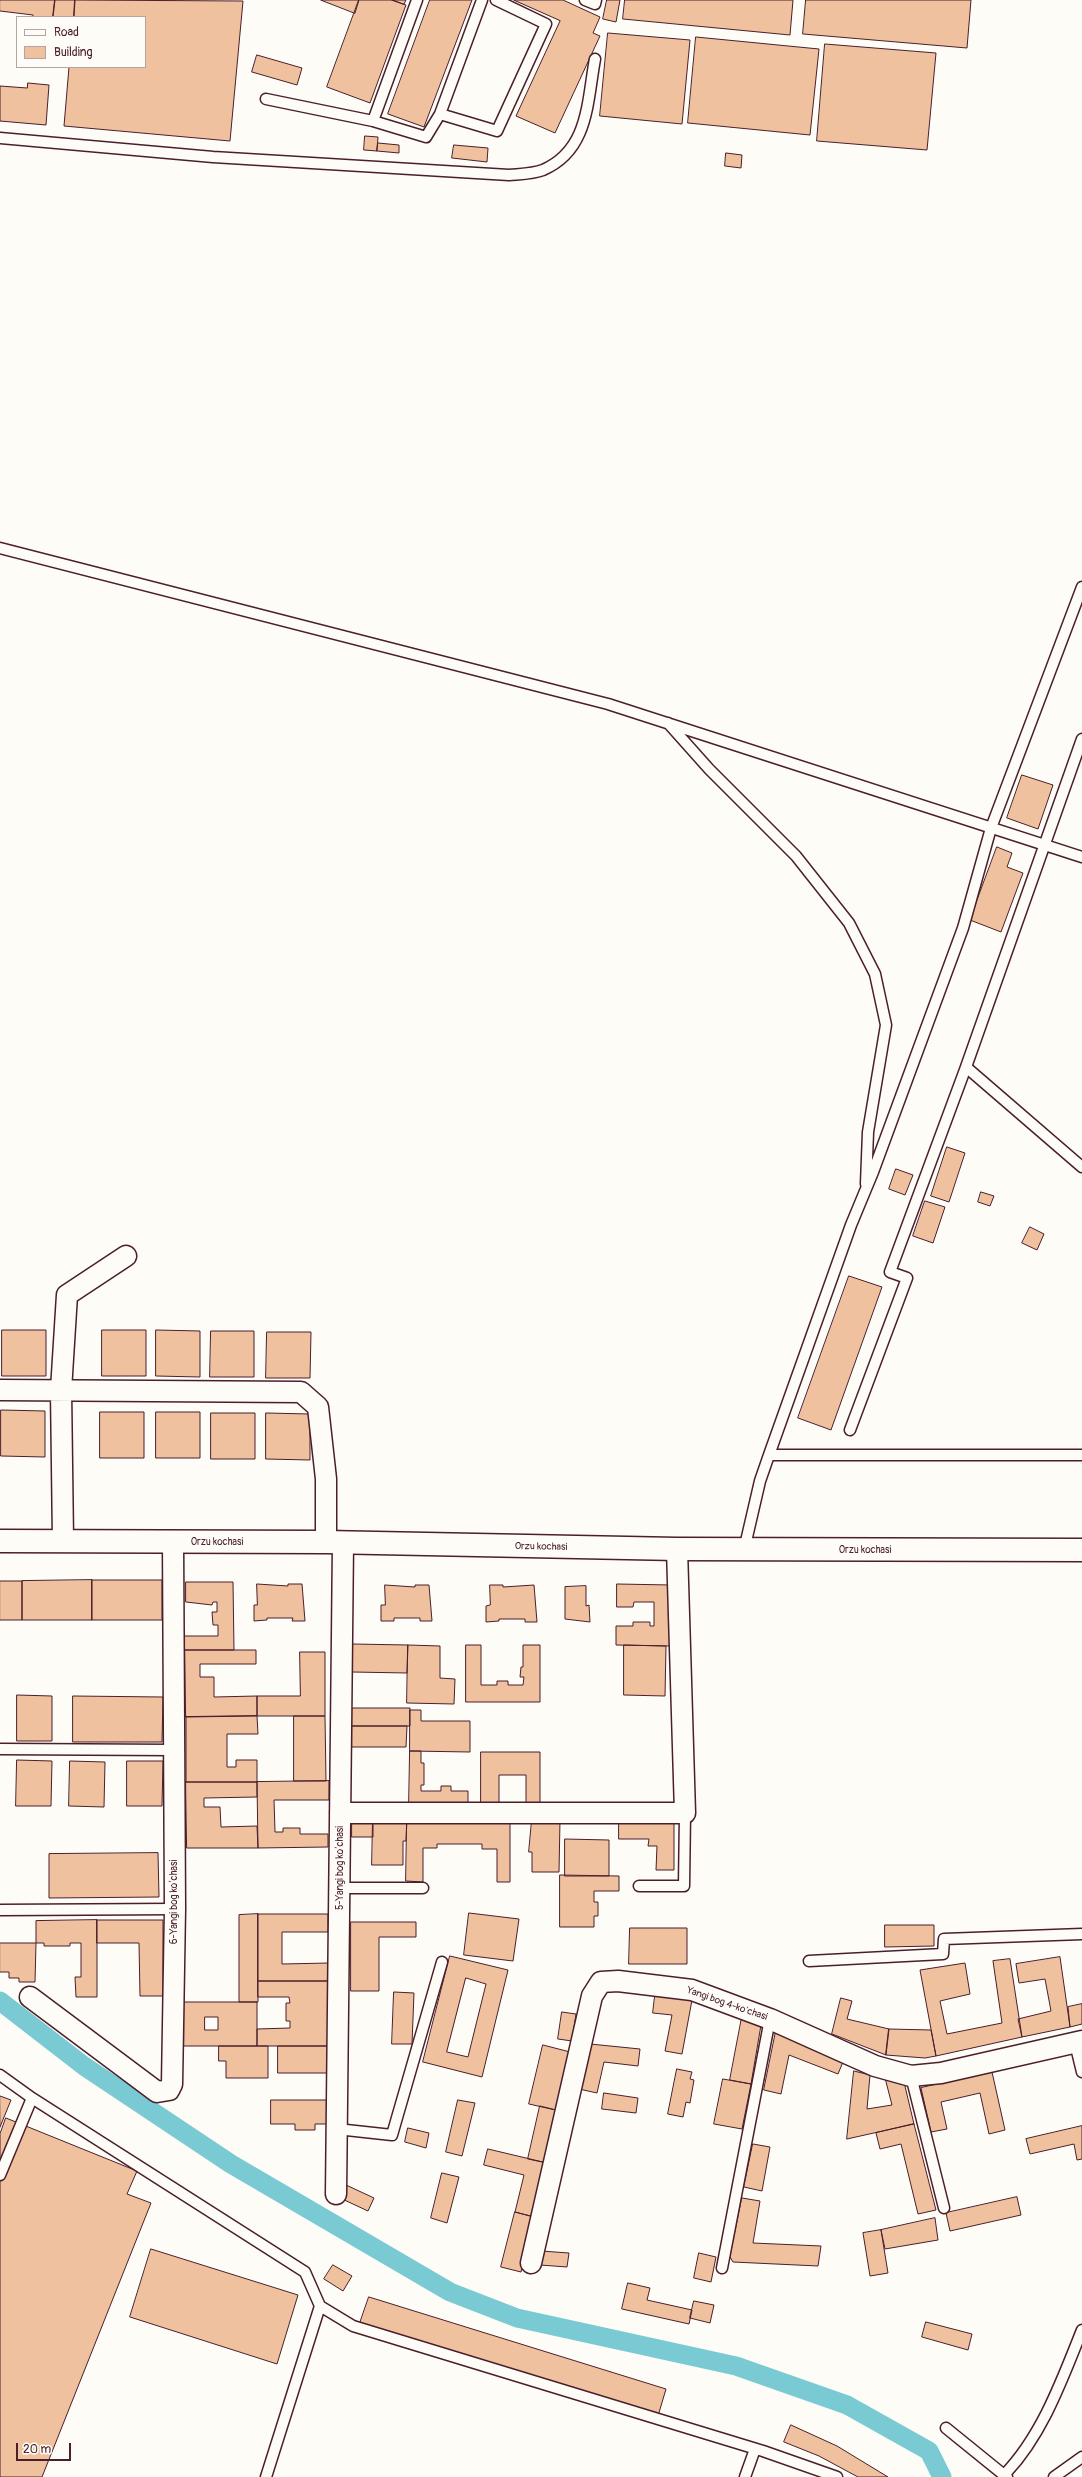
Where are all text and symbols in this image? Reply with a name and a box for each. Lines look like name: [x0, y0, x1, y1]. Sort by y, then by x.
legend: [16, 16, 146, 68]
text: Road: [54, 25, 79, 40]
text: Building: [54, 45, 93, 60]
street label: Orzu kochasi: [191, 1536, 243, 1548]
street label: Orzu kochasi: [515, 1541, 567, 1553]
street label: Orzu kochasi: [839, 1544, 891, 1556]
street label: 5-Yangi bog koʼchasi: [334, 1826, 346, 1910]
street label: 6-Yangi bog koʼchasi: [168, 1860, 180, 1944]
street label: Yangi bog 4-koʼchasi: [685, 1985, 769, 2023]
scale bar: [18, 2435, 73, 2461]
text: 20 m: [23, 2442, 51, 2457]

